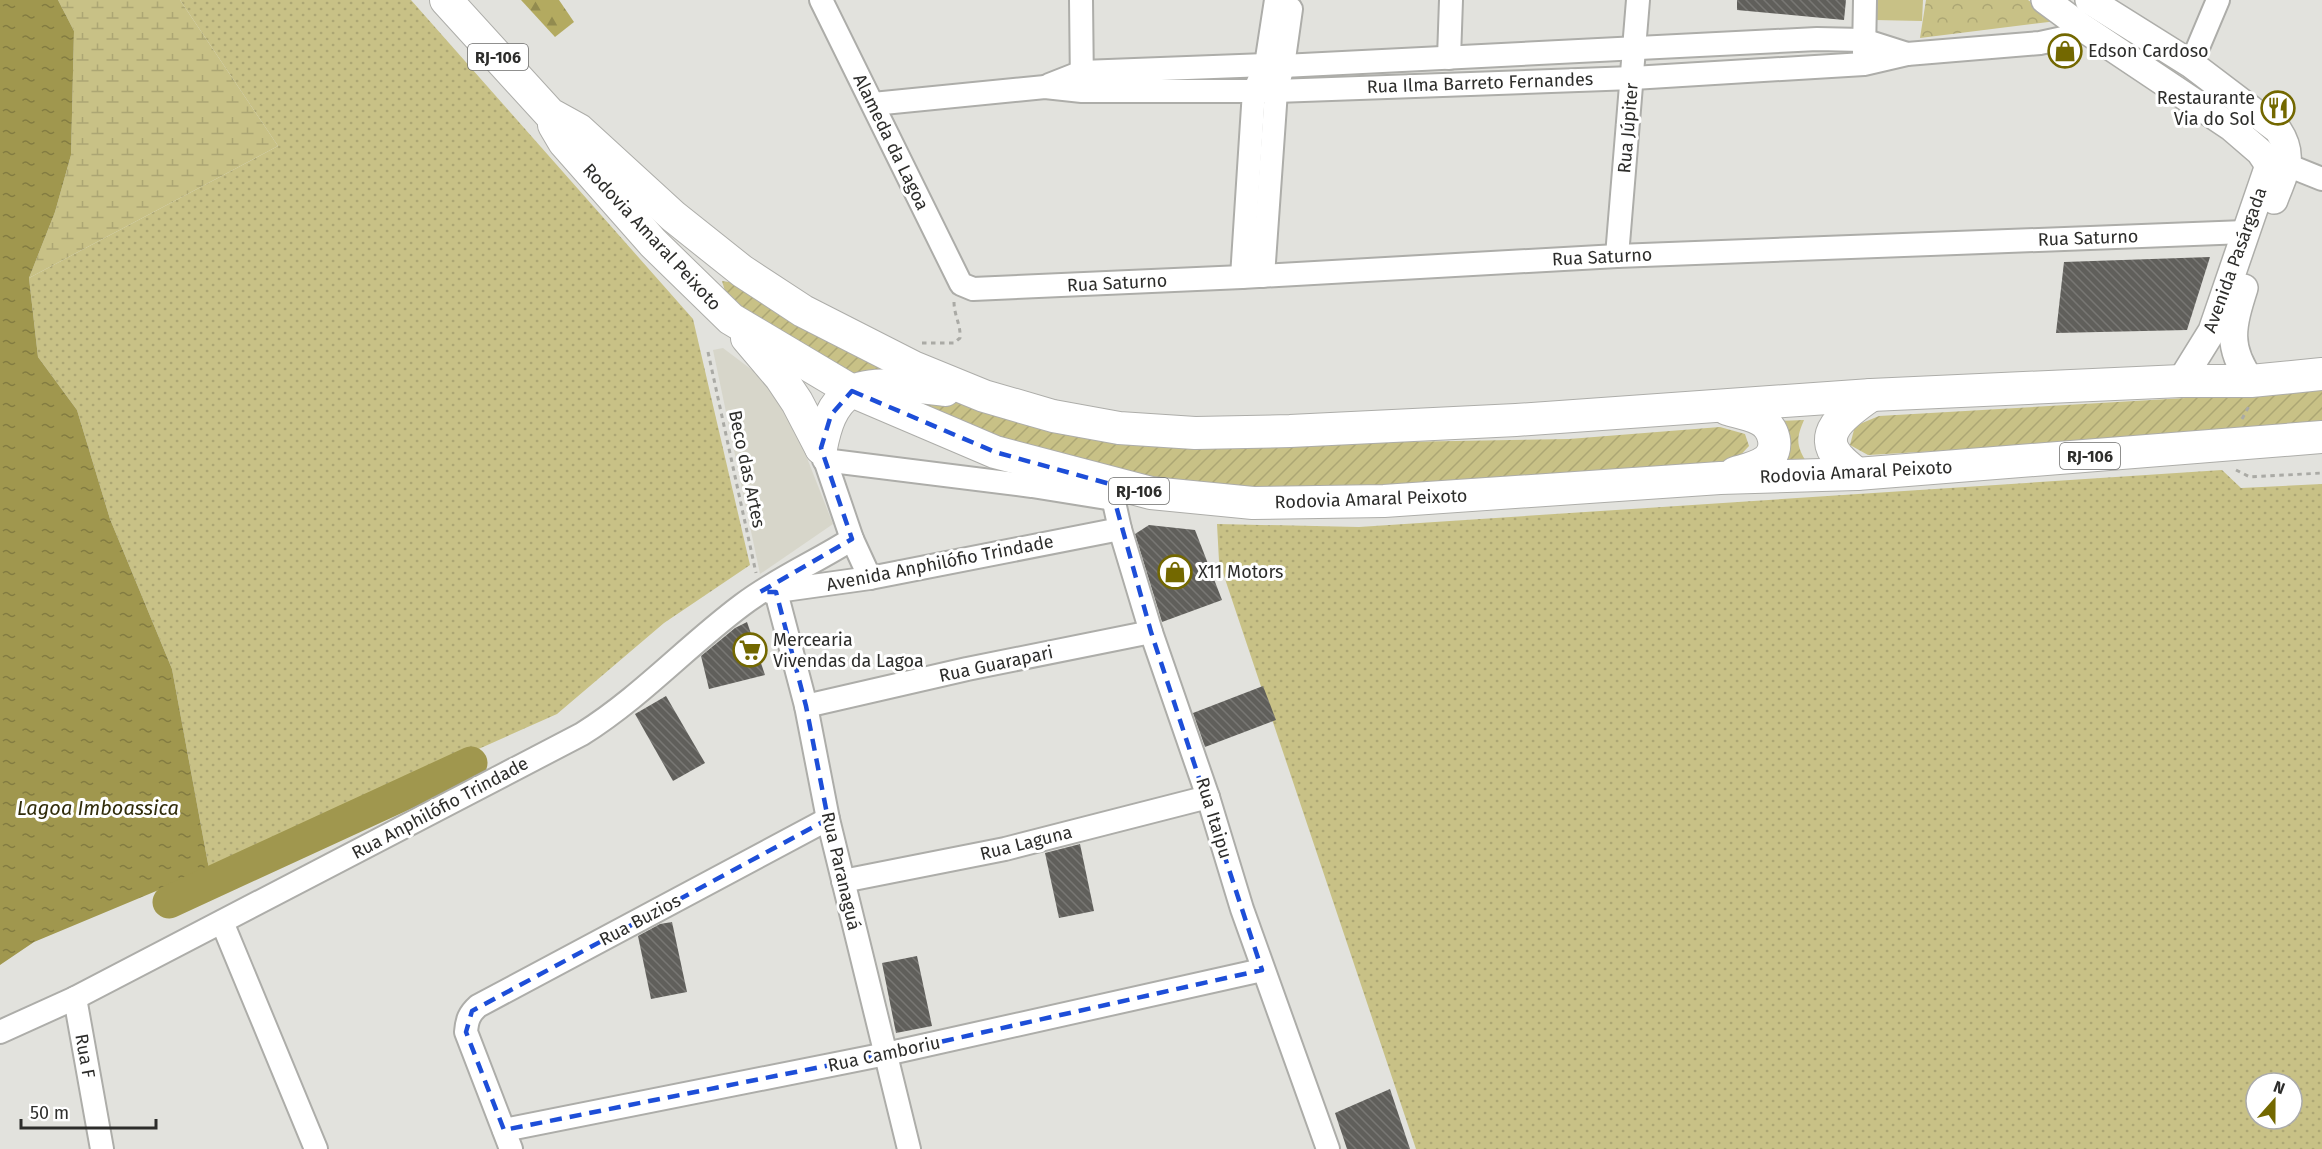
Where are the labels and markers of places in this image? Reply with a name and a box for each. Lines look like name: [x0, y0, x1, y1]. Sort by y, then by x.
shop icon: Edson Cardoso: [2047, 33, 2083, 69]
place label: Edson Cardoso: [2088, 40, 2209, 62]
place label: Restaurante Via do Sol: [2157, 87, 2255, 130]
restaurant icon: Restaurante Via do Sol: [2260, 90, 2296, 126]
shop icon: X11 Motors: [1157, 554, 1193, 590]
place label: X11 Motors: [1198, 561, 1283, 583]
place label: Mercearia Vivendas da Lagoa: [773, 629, 924, 672]
supermarket icon: Mercearia Vivendas da Lagoa: [732, 632, 768, 668]

